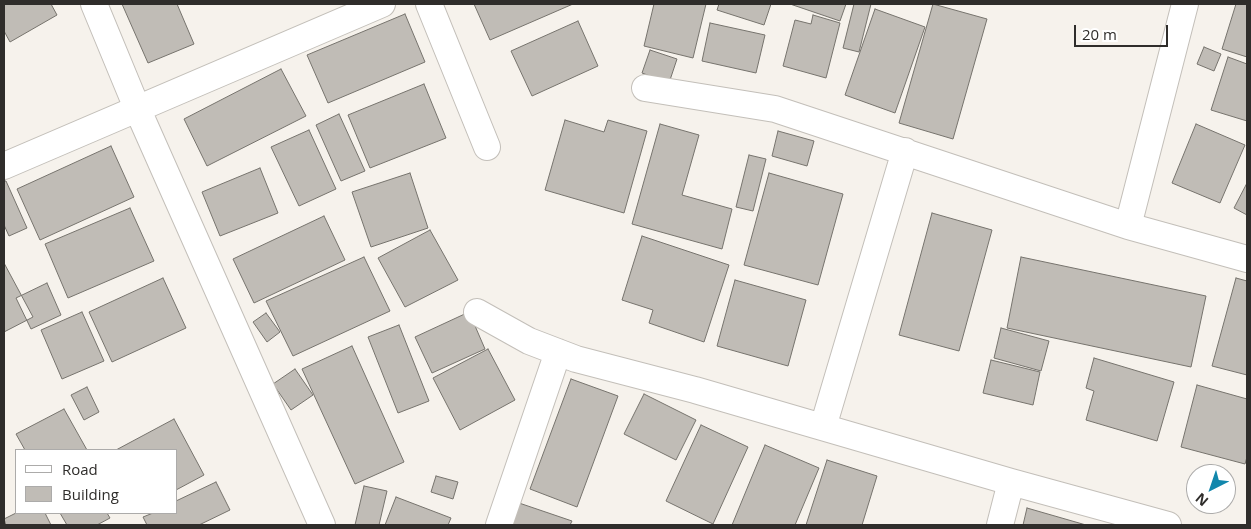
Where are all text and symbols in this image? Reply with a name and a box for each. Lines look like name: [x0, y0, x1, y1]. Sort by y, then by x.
scale bar: [1076, 15, 1170, 47]
text: 20 m: [1082, 24, 1117, 44]
legend: [15, 449, 178, 514]
text: Road: [62, 459, 98, 479]
north arrow: [1186, 464, 1236, 514]
text: Building: [62, 484, 119, 504]
text: N: [1191, 489, 1212, 511]

